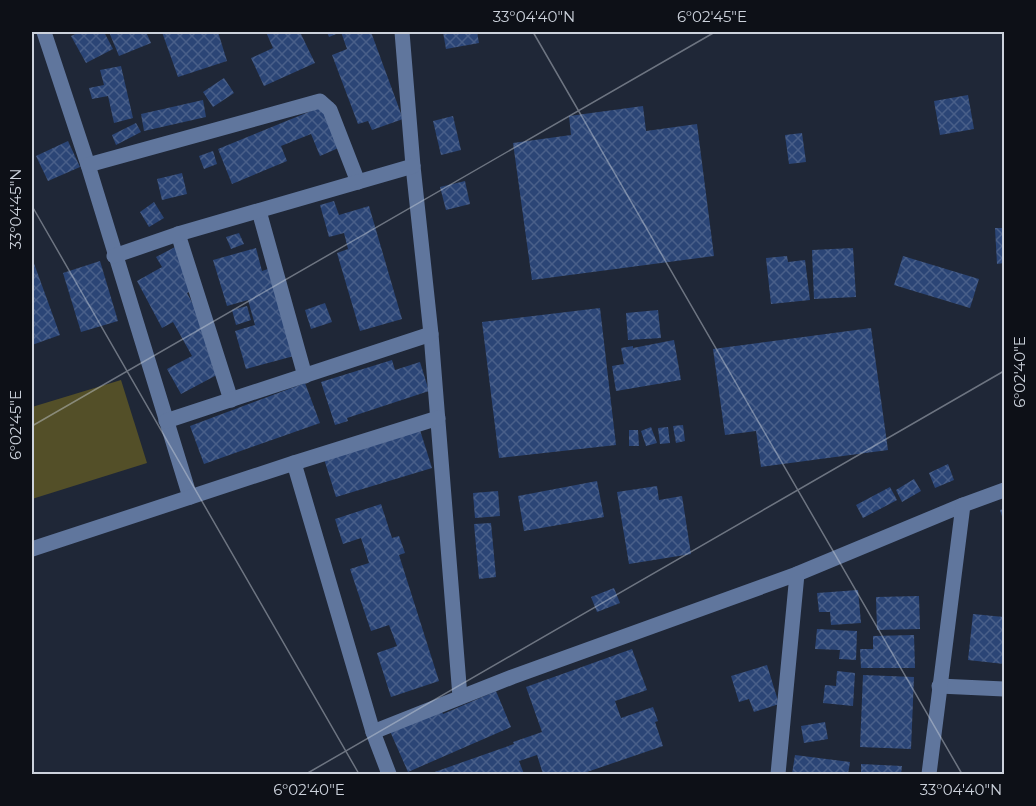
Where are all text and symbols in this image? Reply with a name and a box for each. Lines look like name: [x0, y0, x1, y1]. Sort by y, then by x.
text: 33°04'40"N: [493, 7, 575, 26]
text: 6°02'45"E: [677, 7, 747, 26]
text: 33°04'45"N: [6, 169, 25, 249]
text: 6°02'40"E: [1010, 336, 1029, 408]
text: 6°02'45"E: [6, 390, 25, 460]
text: 6°02'40"E: [273, 780, 345, 799]
text: 33°04'40"N: [920, 780, 1002, 799]

